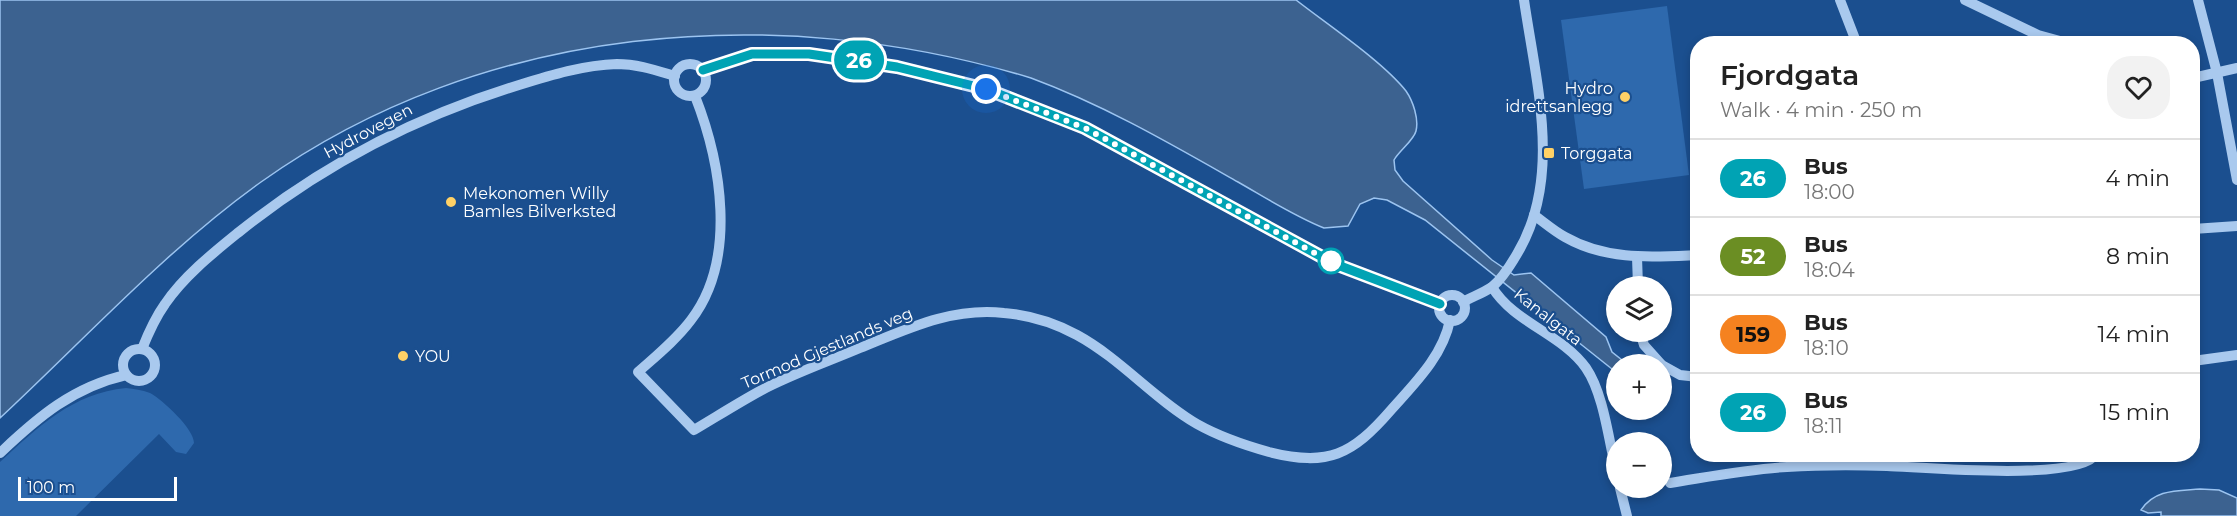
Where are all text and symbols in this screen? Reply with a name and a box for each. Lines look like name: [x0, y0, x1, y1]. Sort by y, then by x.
line badge: 26: [832, 40, 886, 80]
text: 26: [846, 48, 872, 73]
button: heart: [2107, 56, 2170, 119]
text: Fjordgata: [1720, 58, 1859, 92]
your location: [971, 74, 1001, 104]
place label: Hydro idrettsanlegg: [1505, 79, 1613, 116]
marker: Hydro idrettsanlegg: [1618, 90, 1632, 104]
text: Walk · 4 min · 250 m: [1720, 98, 1922, 122]
street label: Hydrovegen: [320, 100, 416, 162]
place label: Torggata: [1561, 144, 1633, 163]
marker: Torggata: [1542, 146, 1556, 160]
text: Bus: [1804, 153, 1848, 180]
text: 4 min: [2106, 165, 2170, 192]
text: 26: [1740, 166, 1766, 191]
text: 18:00: [1804, 180, 1855, 204]
place label: Mekonomen Willy Bamles Bilverksted: [463, 184, 616, 221]
marker: Mekonomen Willy Bamles Bilverksted: [444, 195, 458, 209]
text: Bus: [1804, 231, 1848, 258]
text: 8 min: [2106, 243, 2170, 270]
text: 52: [1741, 244, 1765, 269]
unlabelled marker: [1318, 248, 1344, 274]
text: 18:04: [1804, 258, 1855, 282]
map controls: [1606, 276, 1672, 498]
button: layers: [1606, 276, 1672, 342]
street label: Kanalgata: [1510, 285, 1586, 349]
street label: Tormod Gjestlands veg: [739, 303, 915, 393]
text: Bus: [1804, 309, 1848, 336]
text: 14 min: [2098, 321, 2170, 348]
text: 159: [1736, 322, 1770, 347]
text: 18:10: [1804, 336, 1849, 360]
place label: YOU: [415, 347, 451, 366]
marker: YOU: [396, 349, 410, 363]
button: +: [1606, 354, 1672, 420]
text: Bus: [1804, 387, 1848, 414]
text: 15 min: [2100, 399, 2170, 426]
text: 26: [1740, 400, 1766, 425]
text: 18:11: [1804, 414, 1843, 438]
button: −: [1606, 432, 1672, 498]
scale bar: [18, 474, 177, 502]
text: 100 m: [27, 478, 75, 497]

